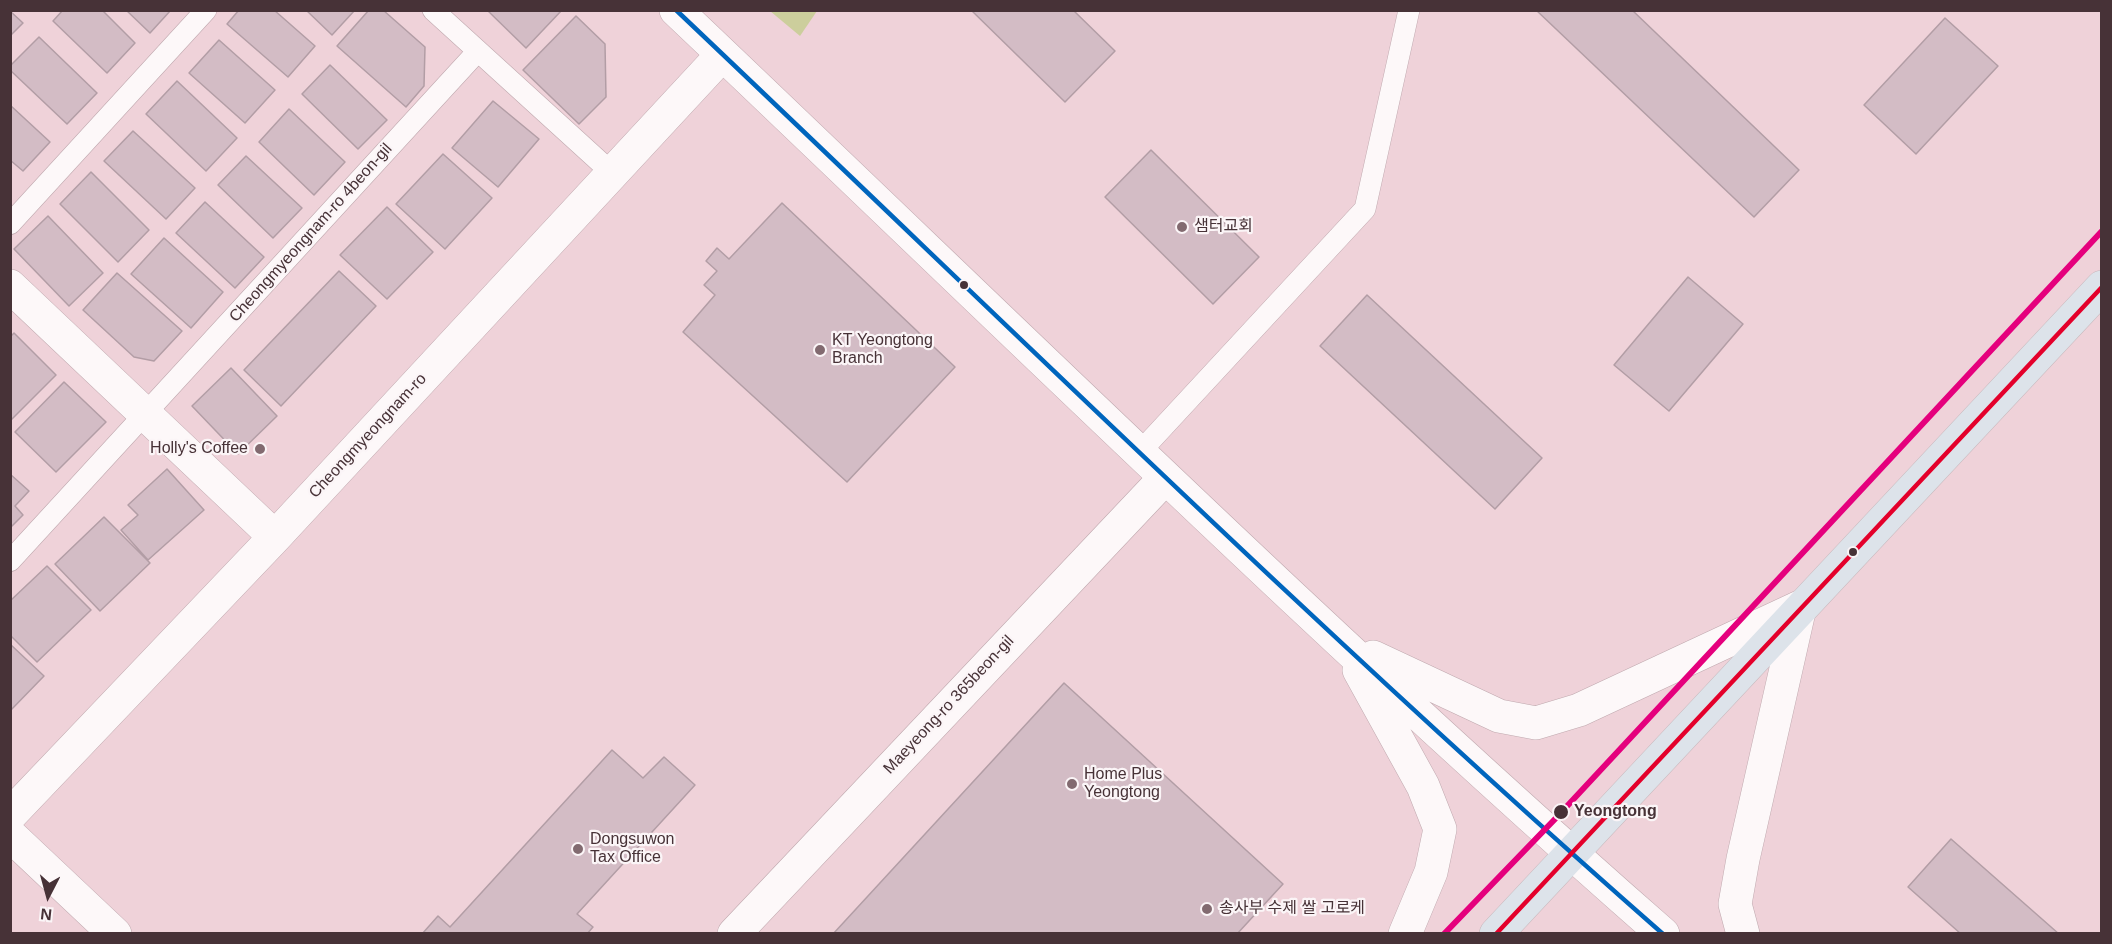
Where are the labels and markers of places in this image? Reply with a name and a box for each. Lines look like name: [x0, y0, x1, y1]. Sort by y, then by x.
place label: 샘터교회: [1194, 217, 1253, 237]
marker: 샘터교회: [1175, 220, 1189, 234]
unlabelled marker: [958, 279, 970, 291]
place label: KT Yeongtong Branch: [832, 331, 933, 369]
marker: KT Yeongtong Branch: [813, 343, 827, 357]
place label: Holly's Coffee: [150, 439, 248, 459]
marker: Holly's Coffee: [253, 442, 267, 456]
unlabelled marker: [1847, 546, 1859, 558]
place label: Home Plus Yeongtong: [1084, 765, 1162, 803]
marker: Home Plus Yeongtong: [1065, 777, 1079, 791]
place label: Yeongtong: [1574, 802, 1657, 822]
marker: Yeongtong: [1552, 803, 1570, 821]
place label: Dongsuwon Tax Office: [590, 830, 674, 868]
marker: Dongsuwon Tax Office: [571, 842, 585, 856]
place label: 송사부 수제 쌀 고로케: [1219, 899, 1365, 919]
marker: 송사부 수제 쌀 고로케: [1200, 902, 1214, 916]

